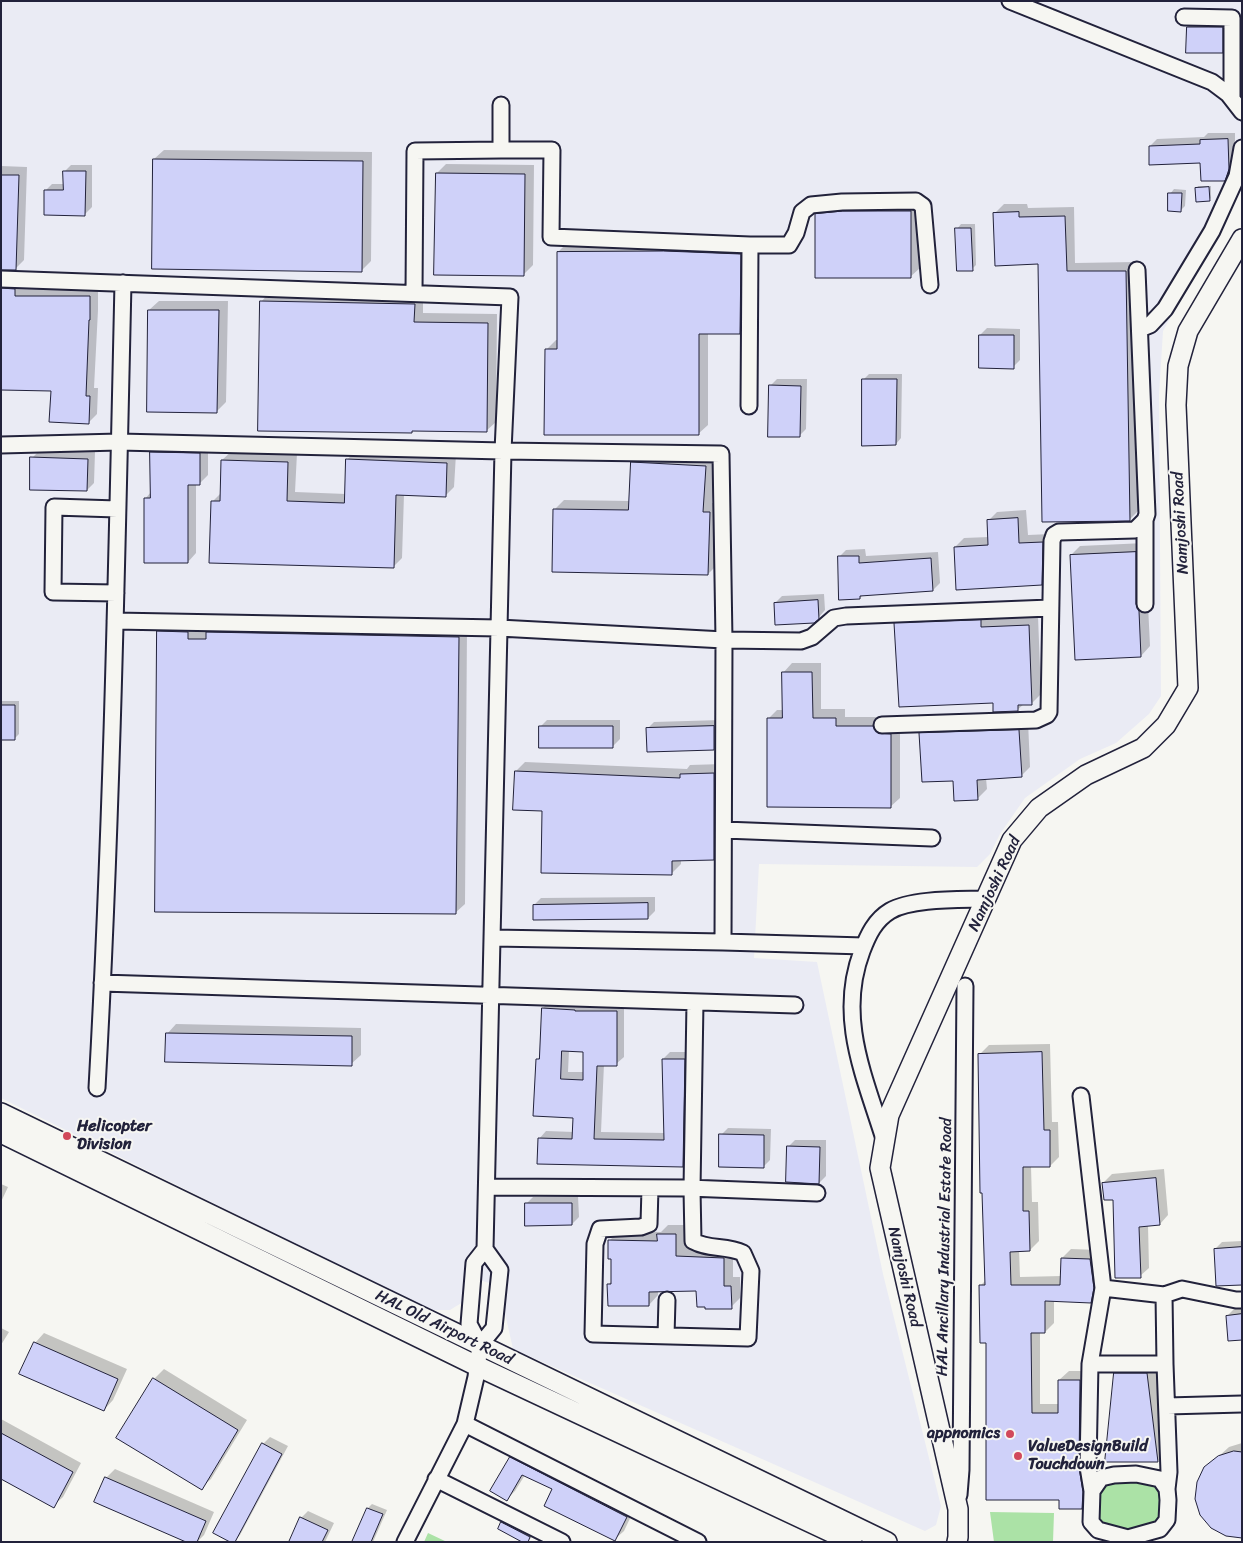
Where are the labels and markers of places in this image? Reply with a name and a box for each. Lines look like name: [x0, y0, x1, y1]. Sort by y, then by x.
place label: Helicopter Division: [77, 1117, 152, 1155]
marker: Helicopter Division: [61, 1130, 73, 1142]
place label: appnomics: [927, 1424, 1000, 1444]
marker: appnomics: [1004, 1428, 1016, 1440]
place label: ValueDesignBuild Touchdown: [1028, 1437, 1148, 1475]
marker: ValueDesignBuild Touchdown: [1012, 1450, 1024, 1462]

